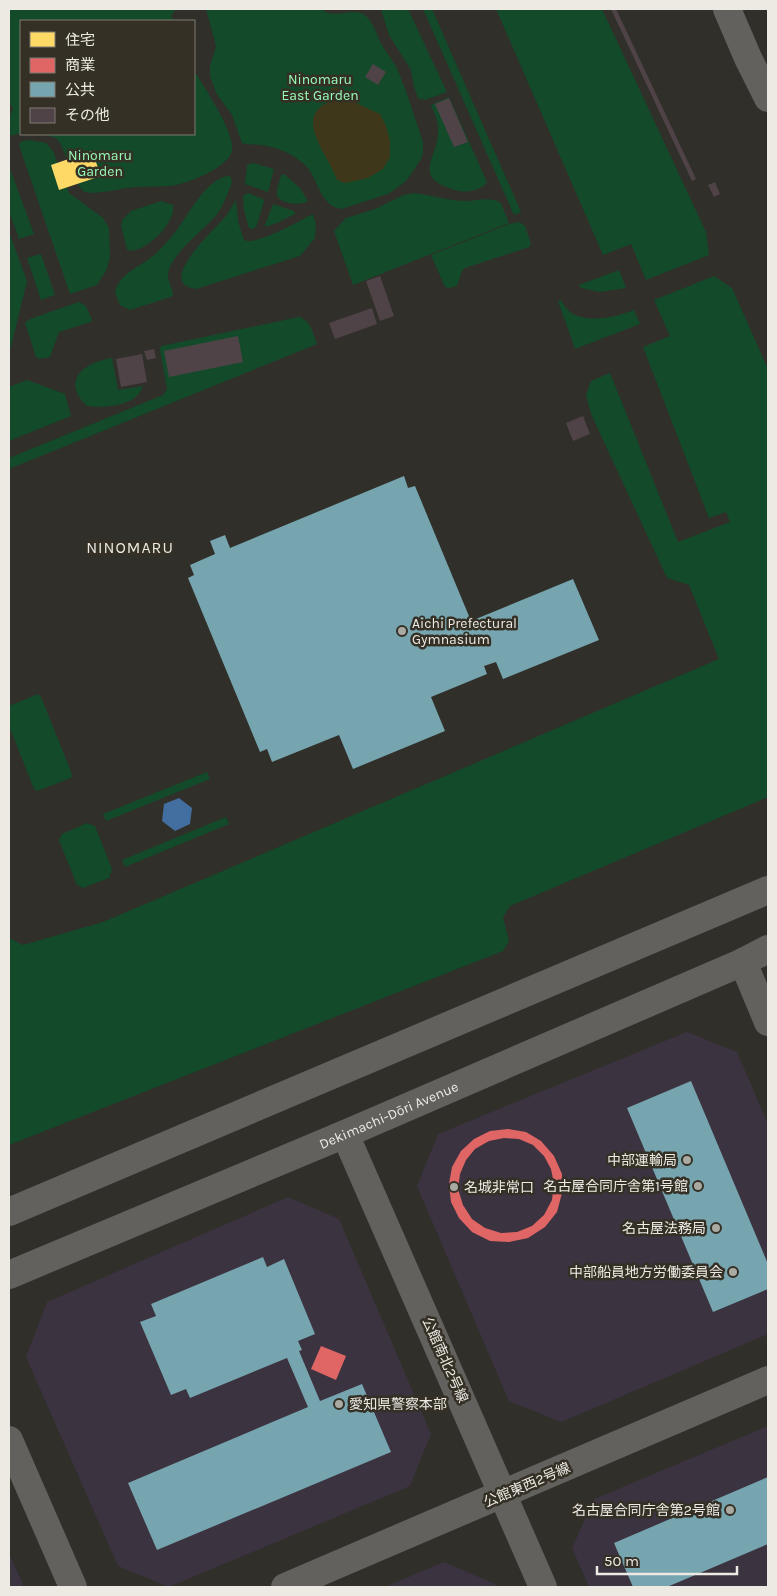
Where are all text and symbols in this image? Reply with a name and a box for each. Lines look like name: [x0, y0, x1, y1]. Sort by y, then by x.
legend: [20, 20, 195, 135]
text: 住宅: [65, 31, 95, 49]
text: 商業: [65, 56, 95, 74]
park label: Ninomaru East Garden: [281, 71, 359, 104]
text: 公共: [65, 81, 95, 99]
text: その他: [65, 106, 110, 124]
park label: Ninomaru Garden: [68, 147, 132, 180]
district label: NINOMARU: [86, 538, 174, 557]
place label: Aichi Prefectural Gymnasium: [412, 615, 517, 648]
marker: Aichi Prefectural Gymnasium: [396, 625, 408, 637]
street label: Dekimachi-Dōri Avenue: [317, 1078, 461, 1152]
place label: 中部運輸局: [607, 1152, 677, 1169]
marker: 中部運輸局: [681, 1154, 693, 1166]
place label: 名古屋合同庁舎第1号館: [543, 1178, 688, 1195]
place label: 名城非常口: [464, 1179, 534, 1196]
marker: 名古屋合同庁舎第1号館: [692, 1180, 704, 1192]
marker: 名城非常口: [448, 1181, 460, 1193]
place label: 名古屋法務局: [622, 1220, 706, 1237]
marker: 名古屋法務局: [710, 1222, 722, 1234]
place label: 中部船員地方労働委員会: [569, 1264, 723, 1281]
marker: 中部船員地方労働委員会: [727, 1266, 739, 1278]
street label: 公館南北2号線: [418, 1314, 472, 1406]
place label: 愛知県警察本部: [349, 1396, 447, 1413]
marker: 愛知県警察本部: [333, 1398, 345, 1410]
street label: 公館東西2号線: [481, 1459, 573, 1511]
place label: 名古屋合同庁舎第2号館: [572, 1502, 720, 1519]
marker: 名古屋合同庁舎第2号館: [724, 1504, 736, 1516]
scale bar: [597, 1544, 737, 1576]
text: 50 m: [604, 1552, 639, 1570]

